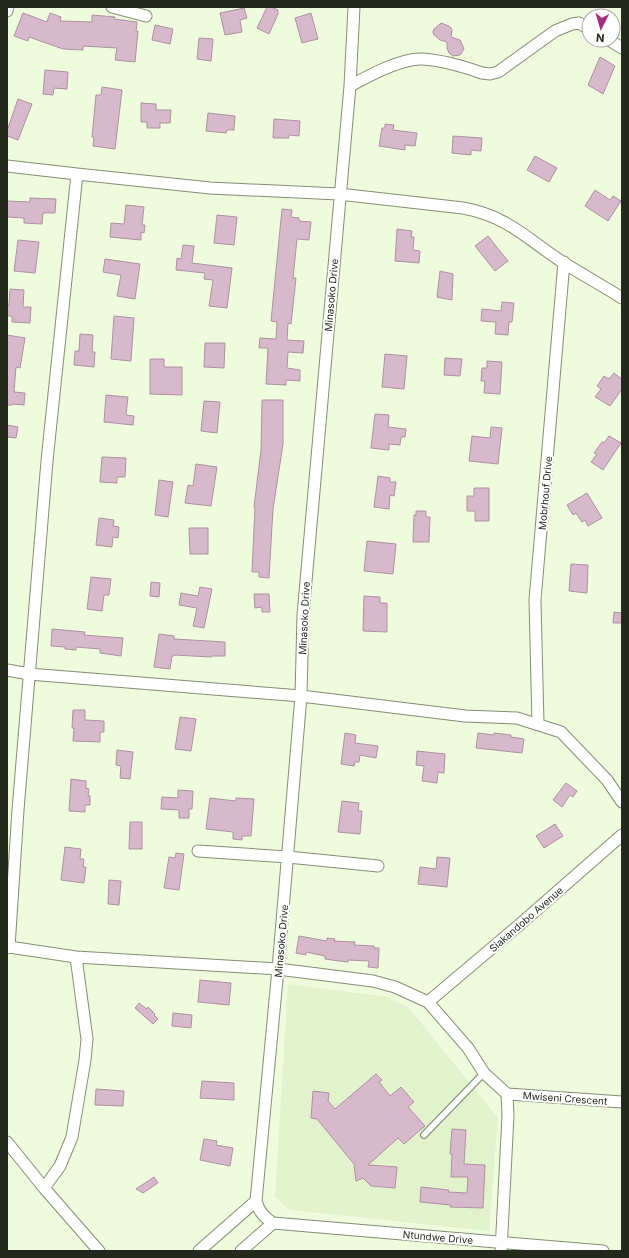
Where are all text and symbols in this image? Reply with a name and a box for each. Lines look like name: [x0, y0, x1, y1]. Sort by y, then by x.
north arrow: [581, 8, 621, 48]
text: N: [595, 31, 605, 45]
street label: Minasoko Drive: [322, 258, 340, 332]
street label: Mobrhouf Drive: [536, 455, 554, 530]
street label: Minasoko Drive: [296, 581, 312, 655]
street label: Siakandobo Avenue: [487, 884, 565, 954]
street label: Minasoko Drive: [272, 904, 290, 978]
street label: Mwiseni Crescent: [522, 1089, 608, 1107]
street label: Ntundwe Drive: [402, 1228, 474, 1246]

